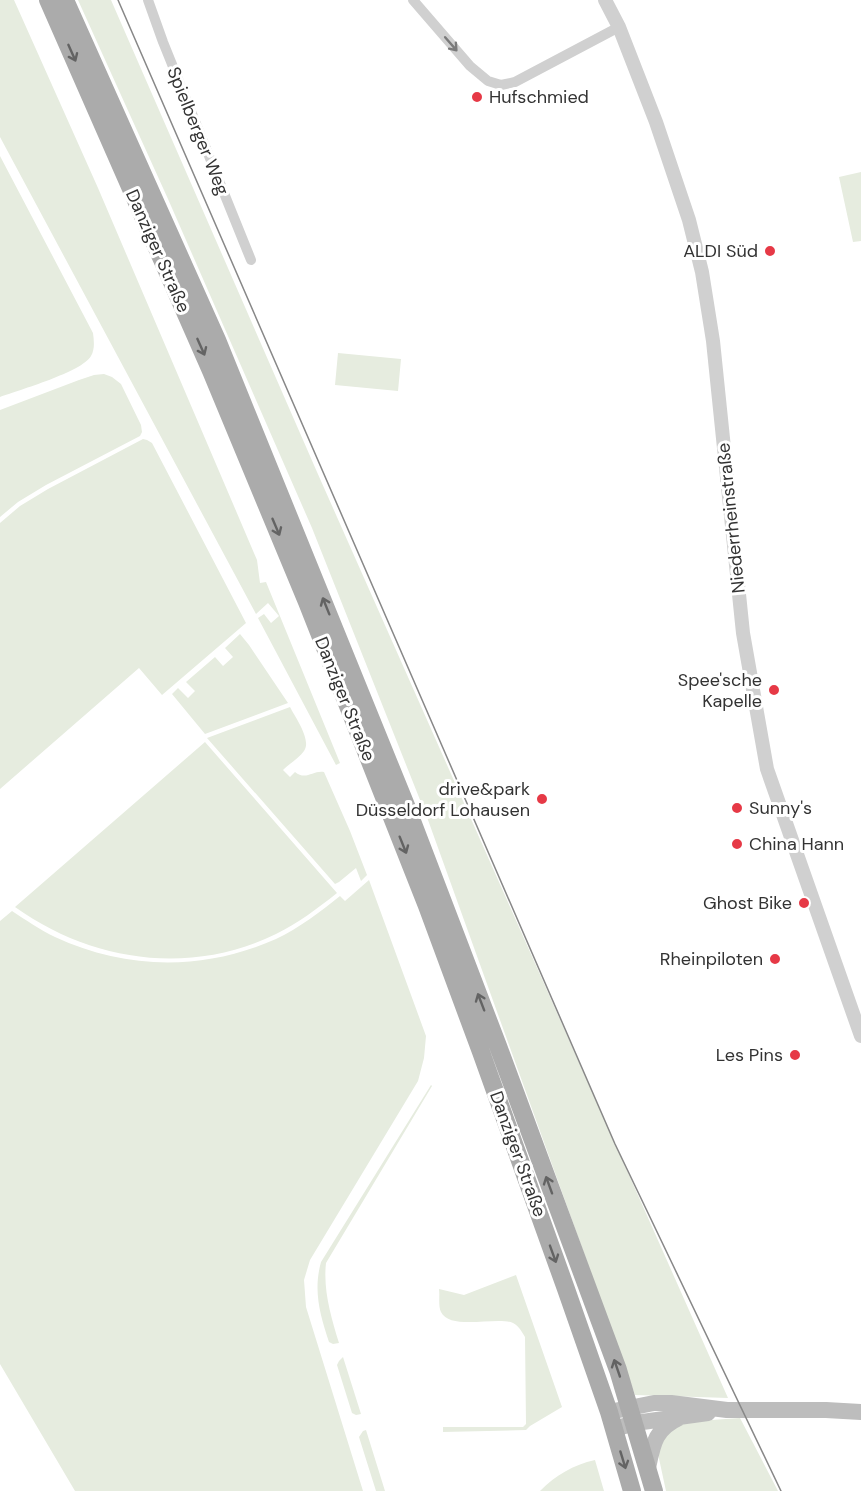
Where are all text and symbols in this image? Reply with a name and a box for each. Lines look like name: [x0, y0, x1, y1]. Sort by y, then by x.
one-way arrow: [445, 36, 458, 52]
one-way arrow: [67, 44, 78, 62]
street label: Spielberger Weg: [161, 63, 235, 199]
place label: Hufschmied: [489, 85, 589, 109]
marker: Hufschmied: [470, 90, 484, 104]
street label: Danziger Straße: [120, 186, 196, 316]
place label: ALDI Süd: [683, 239, 758, 263]
marker: ALDI Süd: [763, 244, 777, 258]
one-way arrow: [195, 338, 207, 356]
street label: Niederrheinstraße: [711, 442, 751, 594]
one-way arrow: [271, 517, 282, 536]
one-way arrow: [320, 597, 331, 615]
street label: Danziger Straße: [309, 633, 381, 765]
place label: Spee'sche Kapelle: [678, 668, 762, 713]
marker: Spee'sche Kapelle: [767, 683, 781, 697]
place label: drive&park Düsseldorf Lohausen: [356, 777, 530, 822]
marker: drive&park Düsseldorf Lohausen: [535, 792, 549, 806]
place label: Sunny's: [749, 796, 812, 820]
marker: Sunny's: [730, 801, 744, 815]
place label: China Hann: [749, 832, 844, 856]
one-way arrow: [398, 835, 409, 853]
marker: China Hann: [730, 837, 744, 851]
place label: Ghost Bike: [703, 891, 792, 915]
marker: Ghost Bike: [797, 896, 811, 910]
place label: Rheinpiloten: [660, 947, 763, 971]
marker: Rheinpiloten: [768, 952, 782, 966]
one-way arrow: [475, 993, 486, 1012]
place label: Les Pins: [716, 1043, 783, 1067]
marker: Les Pins: [788, 1048, 802, 1062]
street label: Danziger Straße: [484, 1088, 552, 1220]
one-way arrow: [543, 1176, 554, 1195]
one-way arrow: [549, 1244, 560, 1263]
one-way arrow: [611, 1359, 622, 1378]
one-way arrow: [618, 1450, 629, 1469]

